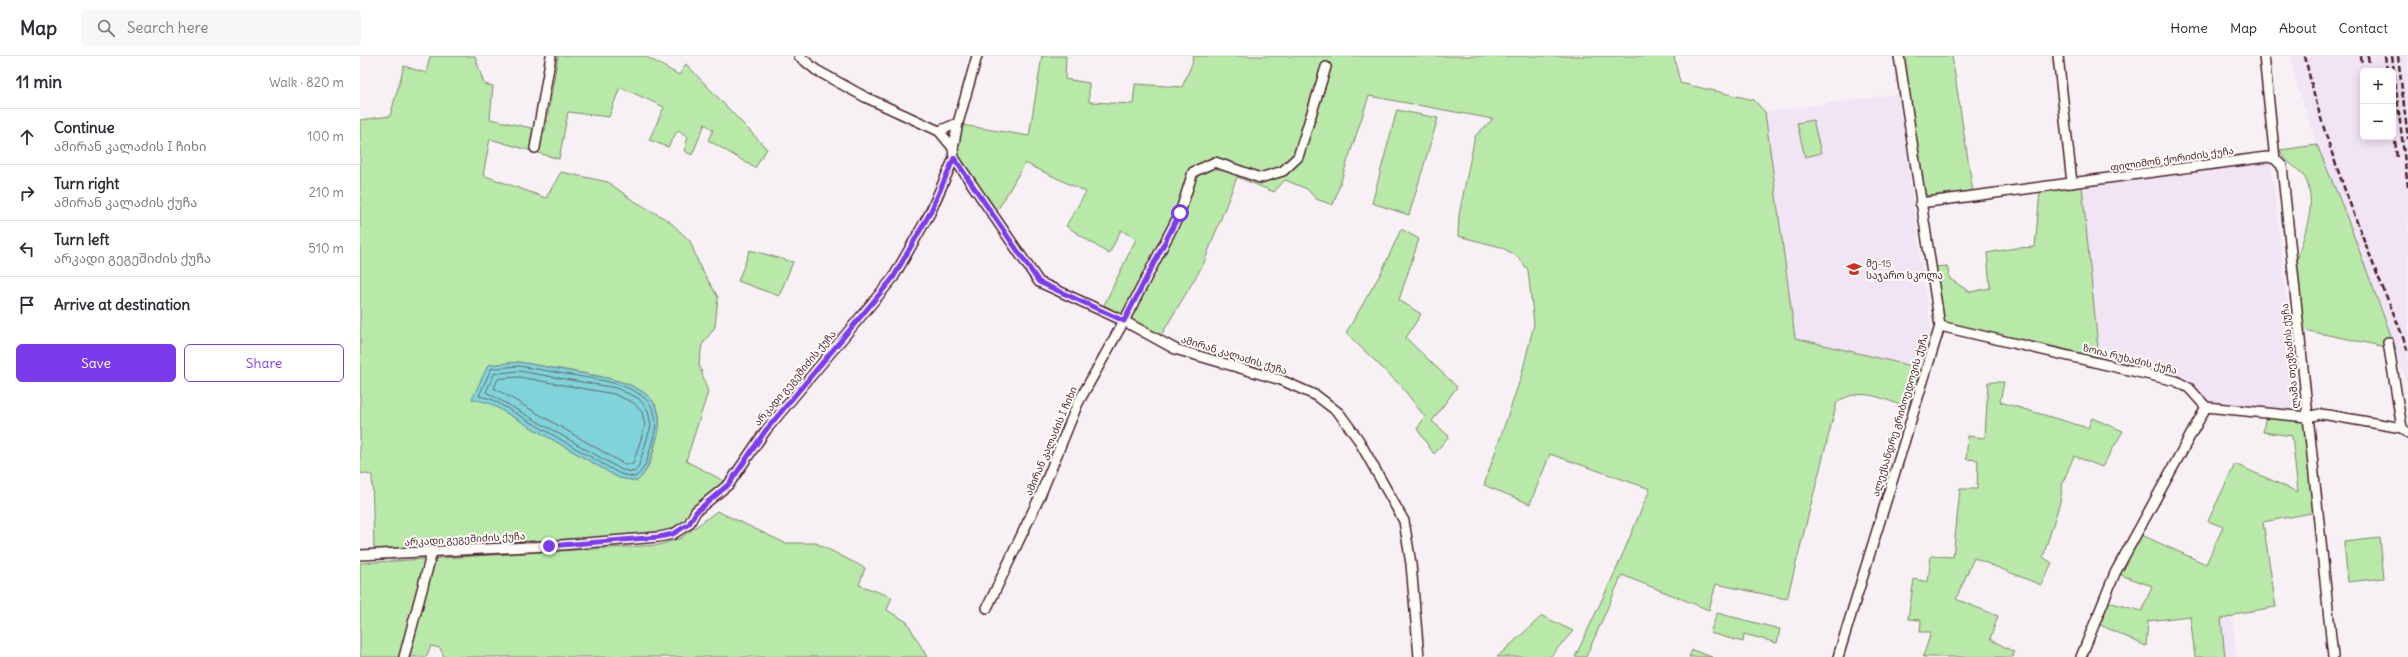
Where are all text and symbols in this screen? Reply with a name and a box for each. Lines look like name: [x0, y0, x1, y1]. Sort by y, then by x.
search box: [81, 10, 361, 46]
text: Map: [20, 16, 57, 40]
icon: search: [95, 17, 117, 39]
text: Search here: [127, 18, 208, 37]
text: Home: [2170, 19, 2208, 37]
text: Map: [2230, 19, 2257, 37]
text: About: [2279, 19, 2317, 37]
text: Contact: [2339, 19, 2388, 37]
map controls: [2360, 68, 2396, 140]
button: +: [2360, 68, 2396, 104]
text: 11 min: [16, 71, 62, 93]
text: Walk · 820 m: [269, 74, 344, 91]
button: −: [2360, 104, 2396, 140]
text: Continue: [54, 118, 115, 137]
icon: ahead: [16, 126, 38, 148]
text: 100 m: [307, 128, 344, 145]
text: ამირან კალაძის I ჩიხი: [54, 138, 206, 155]
street label: ფილიმონ ქორიძის ქუჩა: [2109, 144, 2235, 174]
text: Turn right: [54, 174, 119, 193]
icon: right: [16, 182, 38, 204]
text: 210 m: [309, 184, 344, 201]
text: ამირან კალაძის ქუჩა: [54, 194, 197, 211]
route start: [1171, 204, 1189, 222]
text: Turn left: [54, 230, 109, 249]
icon: left: [16, 238, 38, 260]
text: 510 m: [308, 240, 344, 257]
text: არკადი გეგეშიძის ქუჩა: [54, 250, 211, 267]
place label: მე-15 საჯარო სკოლა: [1866, 257, 1943, 282]
school or university icon: მე-15 საჯარო სკოლა: [1845, 260, 1863, 278]
icon: arrive: [16, 294, 38, 316]
text: Arrive at destination: [54, 295, 190, 314]
street label: ლაშა თევზაძის ქუჩა: [2278, 303, 2302, 409]
street label: არკადი გეგეშიძის ქუჩა: [751, 328, 839, 428]
street label: ალექსანდრე გრიბოედოვის ქუჩა: [1869, 332, 1931, 498]
street label: ამირან კალაძის ქუჩა: [1179, 333, 1289, 377]
street label: ზოია რუხაძის ქუჩა: [2081, 341, 2179, 377]
button: Save: [16, 344, 176, 382]
button: Share: [184, 344, 344, 382]
street label: ამირან კალაძის I ჩიხი: [1022, 384, 1080, 497]
street label: არკადი გეგეშიძის ქუჩა: [404, 529, 526, 549]
route end: [540, 537, 558, 555]

